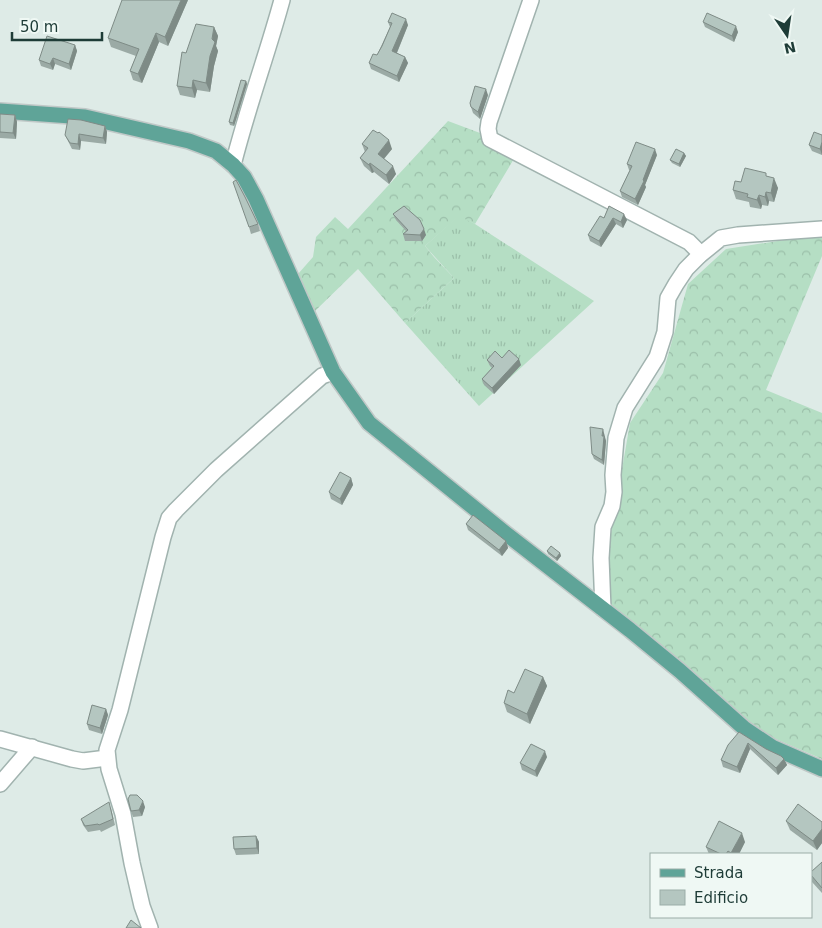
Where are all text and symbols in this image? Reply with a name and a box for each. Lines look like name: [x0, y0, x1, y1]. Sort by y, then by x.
scale bar: [12, 10, 102, 42]
north arrow: [762, 10, 812, 60]
text: 50 m: [20, 18, 58, 36]
text: N: [782, 39, 797, 57]
legend: [650, 853, 812, 918]
text: Strada: [694, 864, 743, 882]
text: Edificio: [694, 889, 748, 907]

